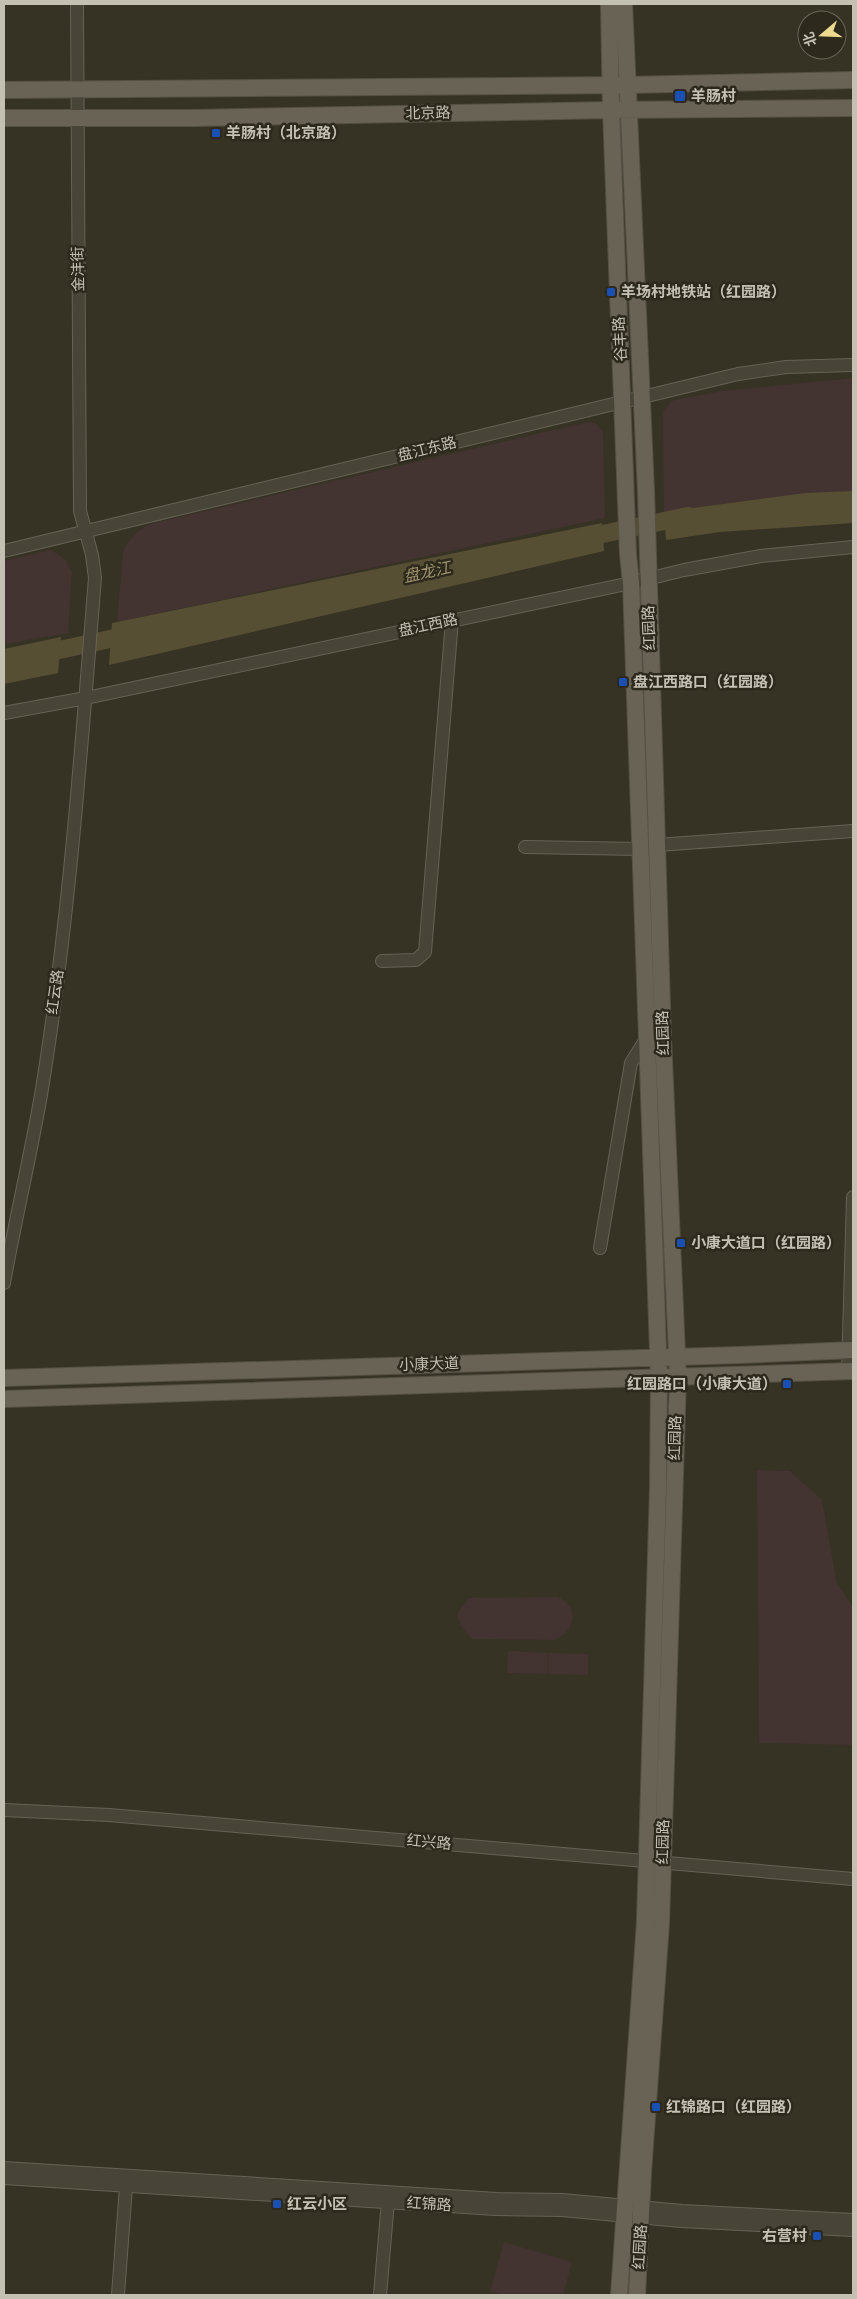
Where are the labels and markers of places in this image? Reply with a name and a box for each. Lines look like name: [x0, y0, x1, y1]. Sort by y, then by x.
place label: 羊肠村: [691, 87, 736, 105]
marker: 羊肠村: [673, 89, 687, 103]
place label: 羊肠村（北京路）: [226, 124, 346, 142]
marker: 羊肠村（北京路）: [210, 127, 222, 139]
place label: 羊场村地铁站（红园路）: [621, 283, 786, 301]
marker: 羊场村地铁站（红园路）: [605, 286, 617, 298]
place label: 盘江西路口（红园路）: [633, 673, 783, 691]
marker: 盘江西路口（红园路）: [617, 676, 629, 688]
place label: 小康大道口（红园路）: [691, 1234, 841, 1252]
marker: 小康大道口（红园路）: [675, 1237, 687, 1249]
place label: 红园路口（小康大道）: [627, 1375, 777, 1393]
marker: 红园路口（小康大道）: [781, 1378, 793, 1390]
place label: 红锦路口（红园路）: [666, 2098, 801, 2116]
marker: 红锦路口（红园路）: [650, 2101, 662, 2113]
place label: 红云小区: [287, 2195, 347, 2213]
marker: 红云小区: [271, 2198, 283, 2210]
place label: 右营村: [762, 2227, 807, 2245]
marker: 右营村: [811, 2230, 823, 2242]

